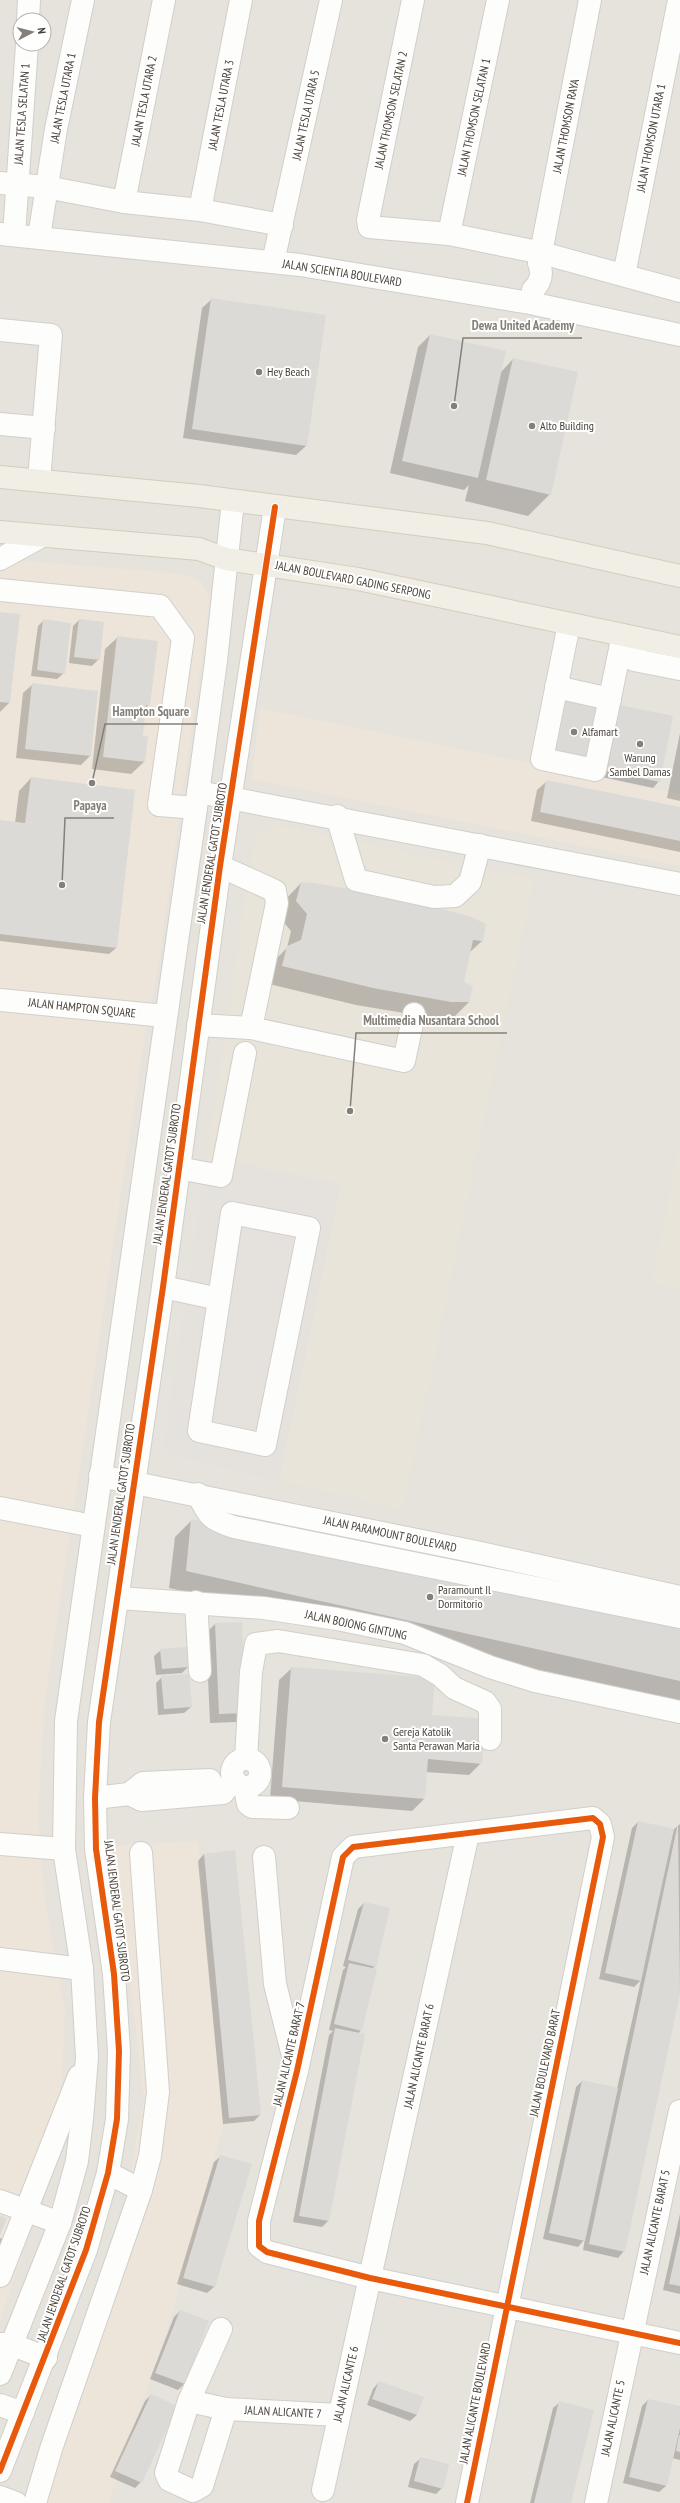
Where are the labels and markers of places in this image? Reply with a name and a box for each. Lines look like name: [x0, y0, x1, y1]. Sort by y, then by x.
callout: Dewa United Academy: [463, 313, 582, 338]
place label: Hey Beach: [267, 364, 310, 379]
marker: Hey Beach: [254, 367, 264, 377]
place label: Alto Building: [540, 418, 594, 433]
marker: Alto Building: [527, 421, 537, 431]
callout: Hampton Square: [105, 699, 198, 724]
place label: Alfamart: [582, 724, 619, 739]
marker: Alfamart: [569, 727, 579, 737]
marker: Warung Sambel Damas: [635, 739, 645, 749]
place label: Warung Sambel Damas: [609, 750, 671, 779]
callout: Papaya: [65, 793, 114, 818]
callout: Multimedia Nusantara School: [356, 1008, 507, 1033]
place label: Paramount Il Dormitorio: [438, 1582, 491, 1611]
marker: Paramount Il Dormitorio: [425, 1592, 435, 1602]
place label: Gereja Katolik Santa Perawan Maria: [393, 1724, 480, 1753]
marker: Gereja Katolik Santa Perawan Maria: [380, 1734, 390, 1744]

